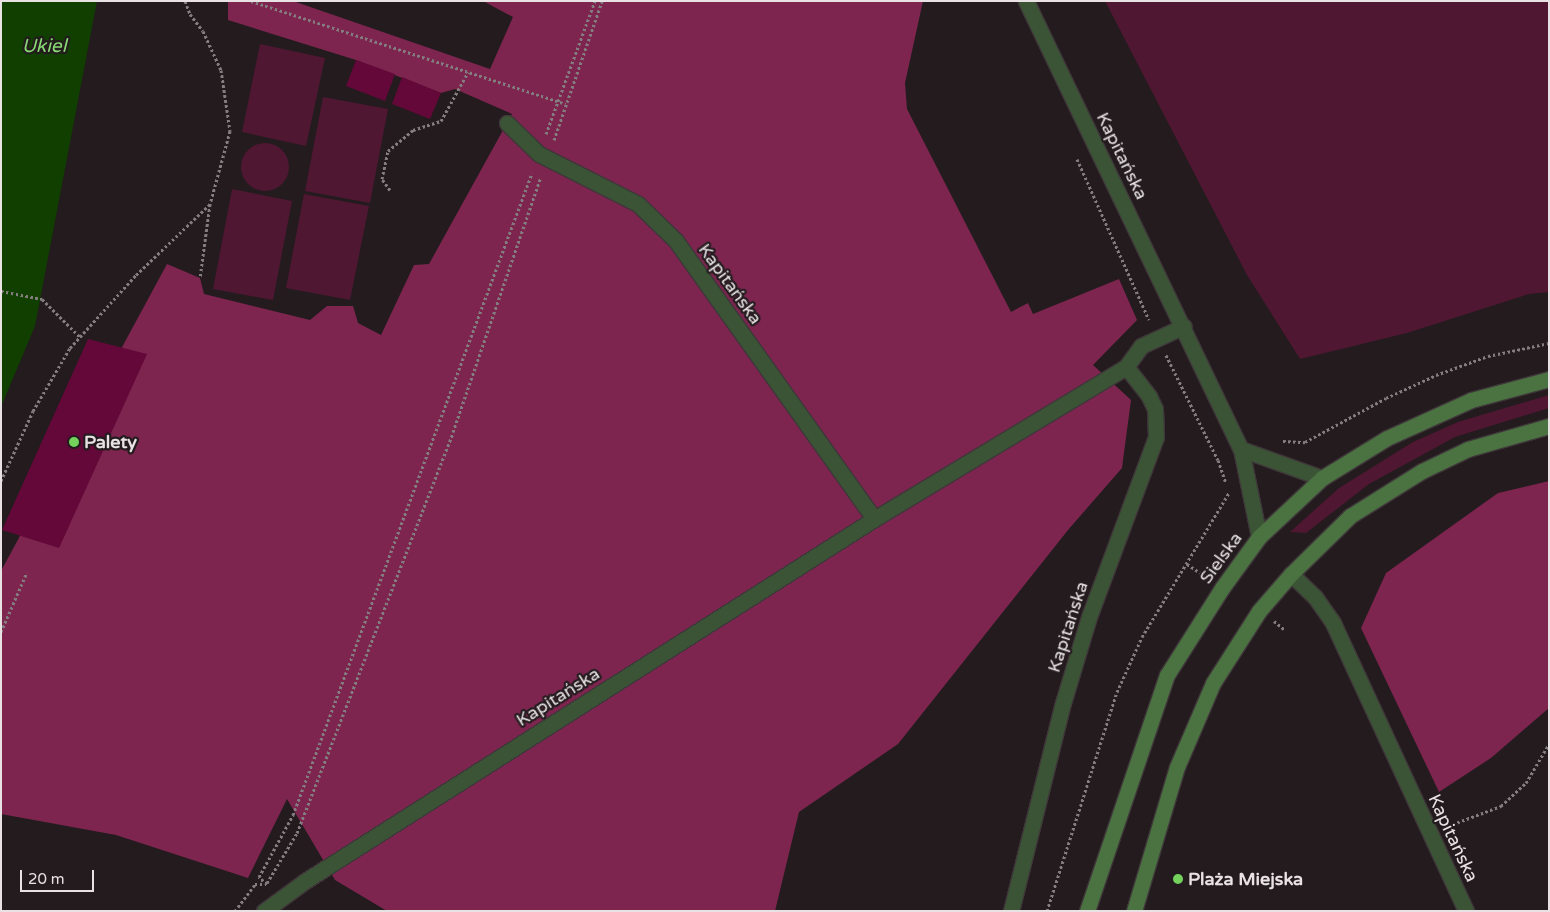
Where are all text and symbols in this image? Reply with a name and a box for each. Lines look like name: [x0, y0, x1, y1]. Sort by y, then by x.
water label: Ukiel: [22, 36, 66, 58]
street label: Kapitańska: [1092, 109, 1152, 203]
street label: Kapitańska: [694, 239, 766, 329]
place label: Palety: [84, 431, 137, 453]
marker: Palety: [68, 436, 80, 448]
street label: Sielska: [1195, 528, 1247, 588]
street label: Kapitańska: [1043, 579, 1093, 675]
street label: Kapitańska: [512, 663, 604, 731]
street label: Kapitańska: [1423, 791, 1483, 885]
scale bar: [22, 860, 96, 892]
place label: Plaża Miejska: [1188, 868, 1303, 890]
text: 20 m: [28, 870, 65, 888]
marker: Plaża Miejska: [1172, 873, 1184, 885]

